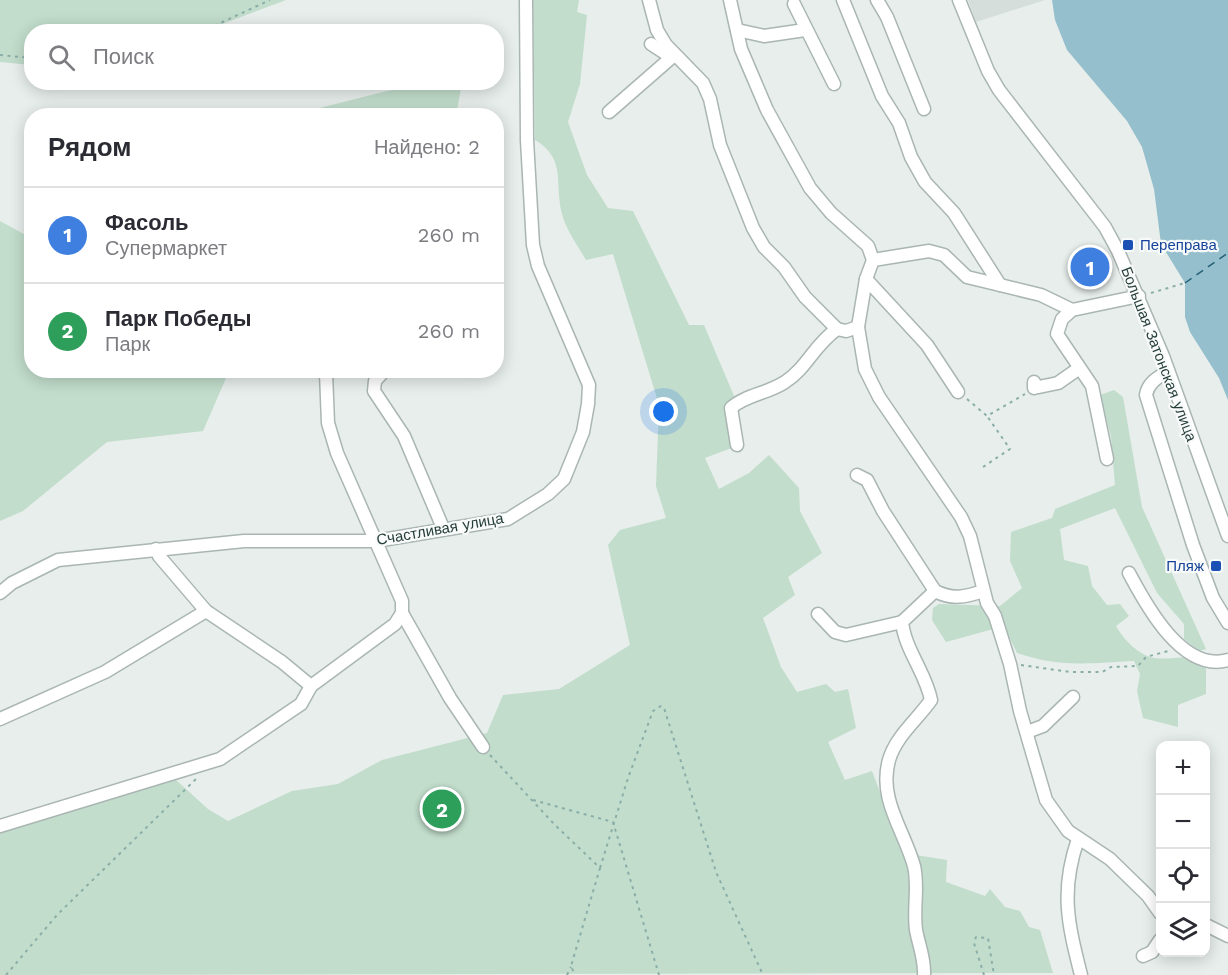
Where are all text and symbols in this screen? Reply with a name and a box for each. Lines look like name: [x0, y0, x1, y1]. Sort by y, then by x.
search box: [24, 24, 504, 90]
icon: search: [45, 41, 78, 74]
text: Поиск: [93, 44, 154, 69]
text: Рядом: [48, 132, 131, 162]
text: Найдено: 2: [374, 135, 480, 159]
text: Фасоль: [105, 210, 189, 235]
text: 1: [63, 223, 72, 247]
text: 260 m: [418, 223, 480, 247]
text: Супермаркет: [105, 236, 227, 260]
place label: Переправа: [1140, 236, 1217, 254]
marker: Переправа: [1121, 238, 1135, 252]
pin: 1: [1070, 244, 1110, 290]
street label: Большая Затонская улица: [1117, 264, 1201, 444]
text: Парк Победы: [105, 306, 252, 331]
text: 2: [62, 319, 73, 343]
text: 260 m: [418, 319, 480, 343]
text: Парк: [105, 332, 150, 356]
your location: [649, 397, 678, 426]
street label: Счастливая улица: [375, 509, 506, 549]
place label: Пляж: [1166, 557, 1204, 575]
marker: Пляж: [1209, 559, 1223, 573]
map controls: [1156, 741, 1210, 957]
button: +: [1156, 741, 1210, 795]
pin: 2: [422, 786, 462, 832]
button: −: [1156, 795, 1210, 849]
button: locate: [1156, 849, 1210, 903]
button: layers: [1156, 903, 1210, 957]

